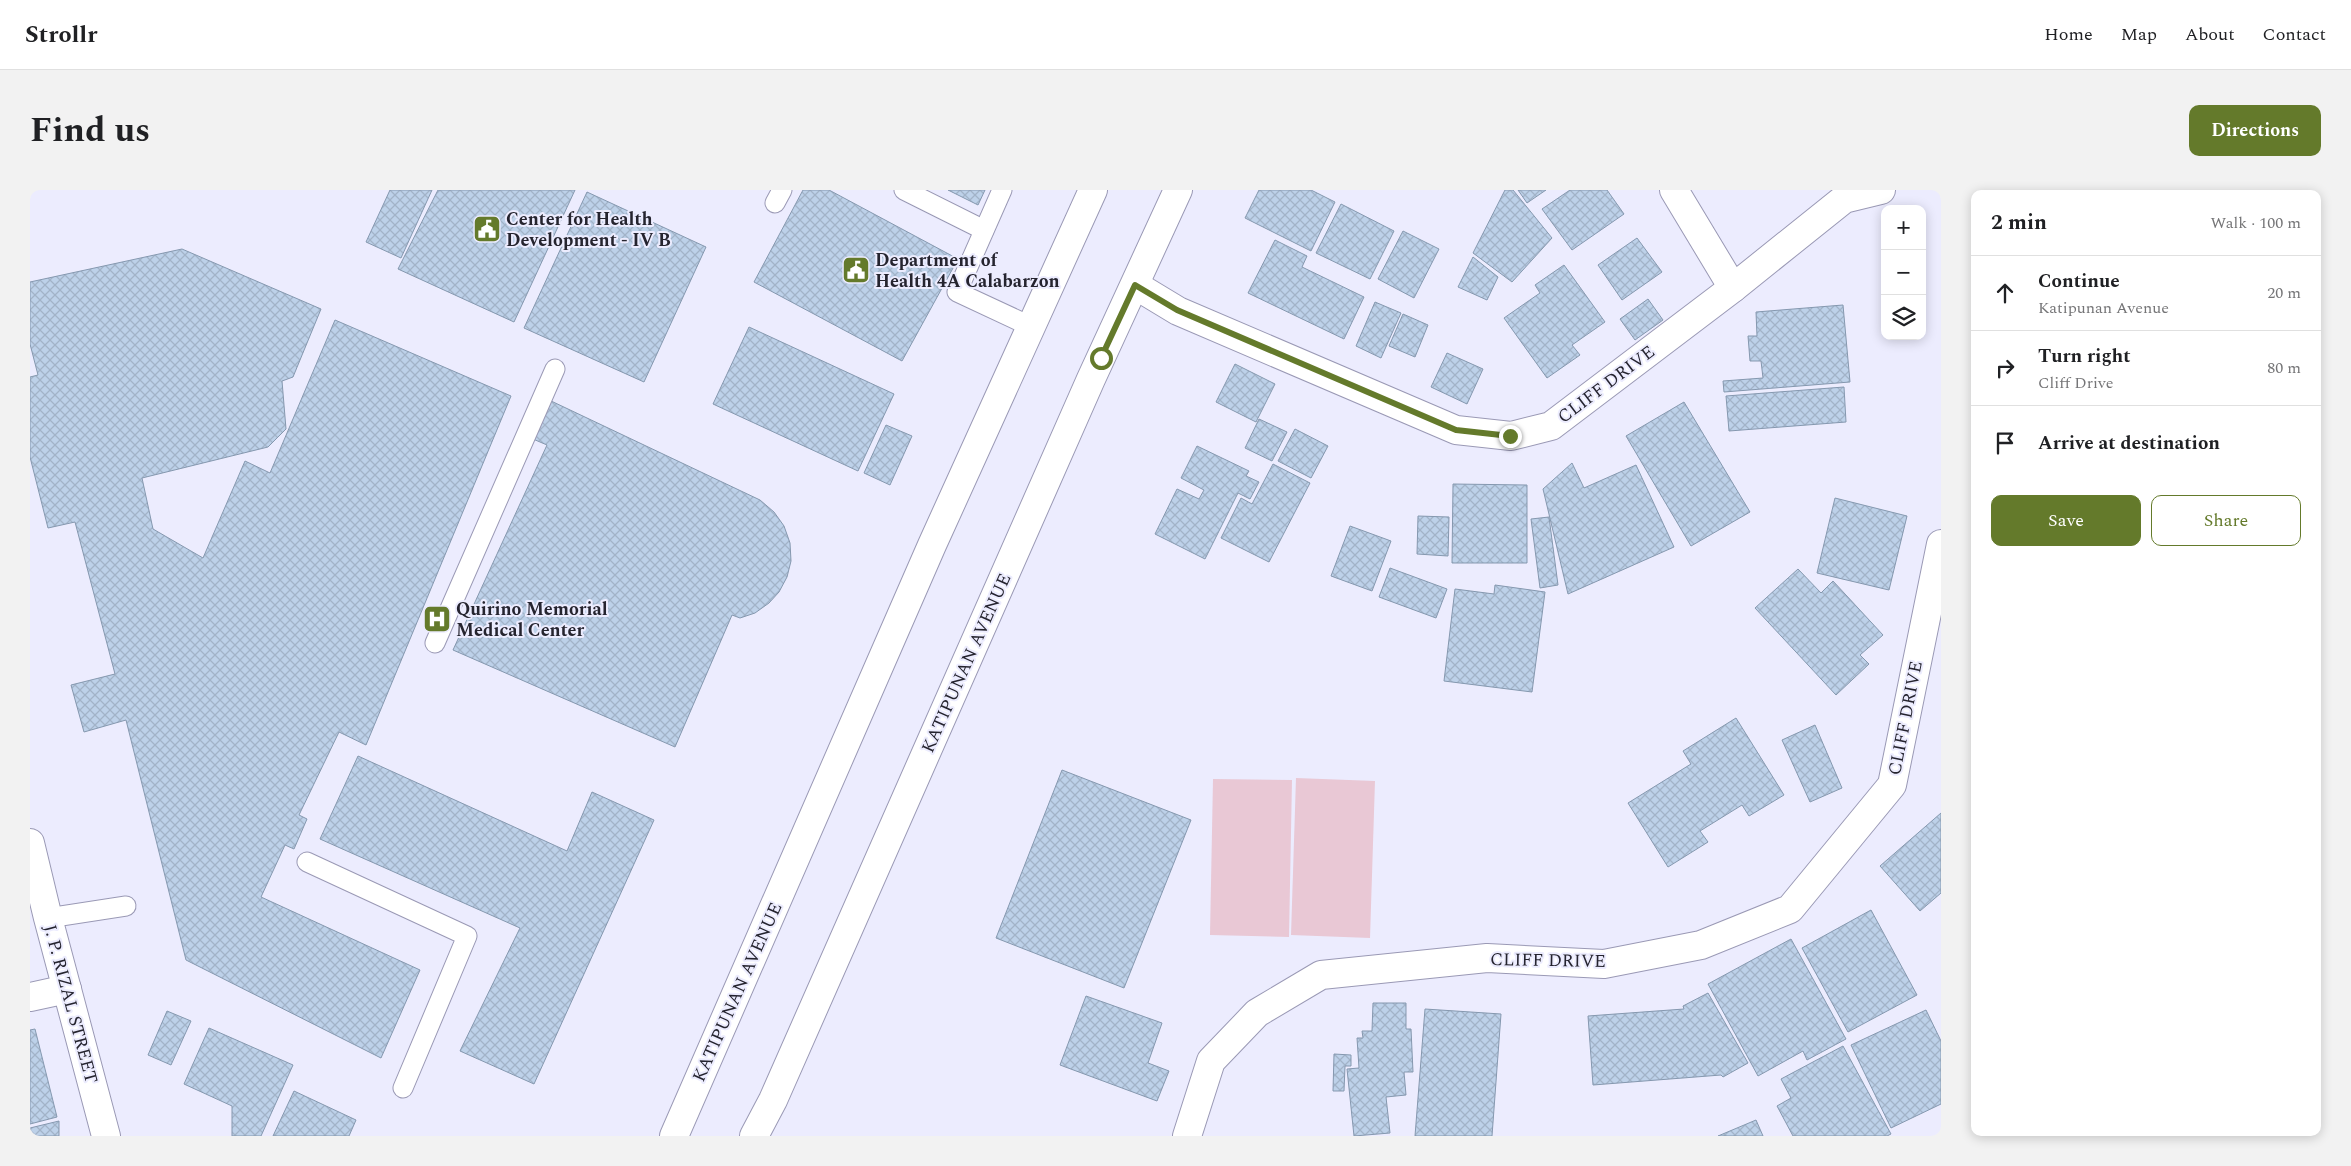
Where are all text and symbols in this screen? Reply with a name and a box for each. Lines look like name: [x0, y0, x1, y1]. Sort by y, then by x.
text: Strollr: [25, 17, 97, 53]
text: Home: [2044, 21, 2093, 48]
text: Map: [2121, 21, 2157, 48]
text: About: [2185, 21, 2235, 48]
text: Contact: [2263, 21, 2326, 48]
text: Find us: [30, 104, 150, 157]
button: Directions: [2189, 105, 2321, 156]
map controls: [1881, 205, 1926, 340]
button: +: [1881, 205, 1926, 250]
place label: Center for Health Development - IV B: [506, 206, 671, 254]
text: 2 min: [1991, 207, 2047, 239]
text: Walk · 100 m: [2210, 211, 2301, 235]
public building icon: Center for Health Development - IV B: [472, 214, 502, 244]
place label: Department of Health 4A Calabarzon: [875, 247, 1060, 295]
button: −: [1881, 250, 1926, 295]
public building icon: Department of Health 4A Calabarzon: [841, 255, 871, 285]
text: Continue: [2038, 267, 2120, 296]
icon: ahead: [1991, 279, 2019, 307]
text: 20 m: [2267, 281, 2301, 305]
button: layers: [1881, 295, 1926, 340]
text: Katipunan Avenue: [2038, 296, 2169, 320]
street label: CLIFF DRIVE: [1552, 339, 1661, 430]
text: Turn right: [2038, 342, 2131, 371]
route start: [1090, 347, 1113, 370]
icon: right: [1991, 354, 2019, 382]
text: 80 m: [2267, 356, 2301, 380]
text: Cliff Drive: [2038, 371, 2113, 395]
route end: [1499, 425, 1522, 448]
icon: arrive: [1991, 429, 2019, 457]
text: Arrive at destination: [2038, 429, 2220, 458]
button: Save: [1991, 495, 2141, 546]
button: Share: [2151, 495, 2301, 546]
street label: KATIPUNAN AVENUE: [915, 569, 1018, 757]
place label: Quirino Memorial Medical Center: [456, 596, 608, 644]
hospital icon: Quirino Memorial Medical Center: [422, 604, 452, 634]
street label: CLIFF DRIVE: [1881, 659, 1930, 778]
street label: KATIPUNAN AVENUE: [686, 898, 789, 1086]
street label: J. P. RIZAL STREET: [36, 922, 105, 1087]
street label: CLIFF DRIVE: [1490, 946, 1606, 975]

